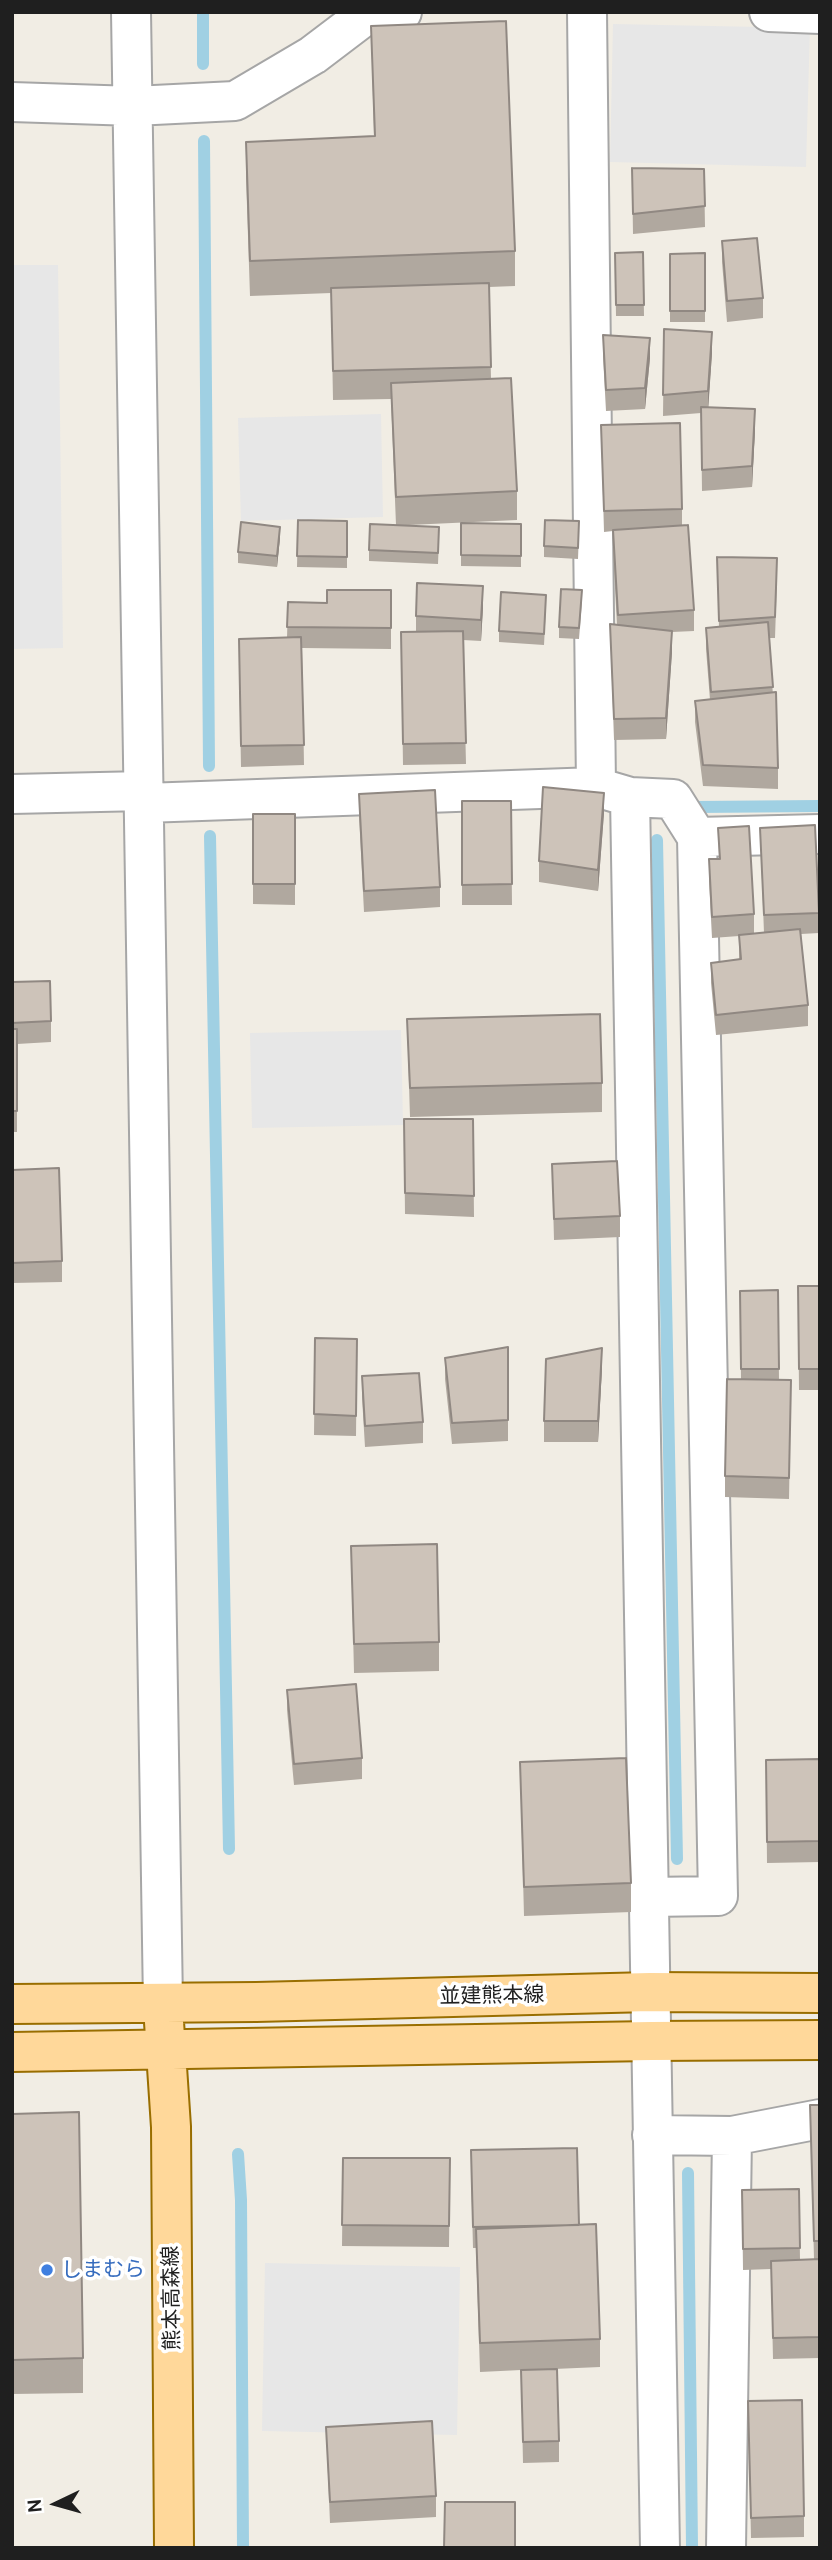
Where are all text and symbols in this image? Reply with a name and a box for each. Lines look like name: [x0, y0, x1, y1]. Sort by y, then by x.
street label: 並建熊本線: [439, 1982, 545, 2010]
street label: 熊本高森線: [158, 2245, 186, 2351]
place label: しまむら: [61, 2257, 145, 2283]
marker: しまむら: [39, 2262, 55, 2278]
north arrow: [21, 2469, 91, 2539]
text: N: [23, 2498, 47, 2514]

